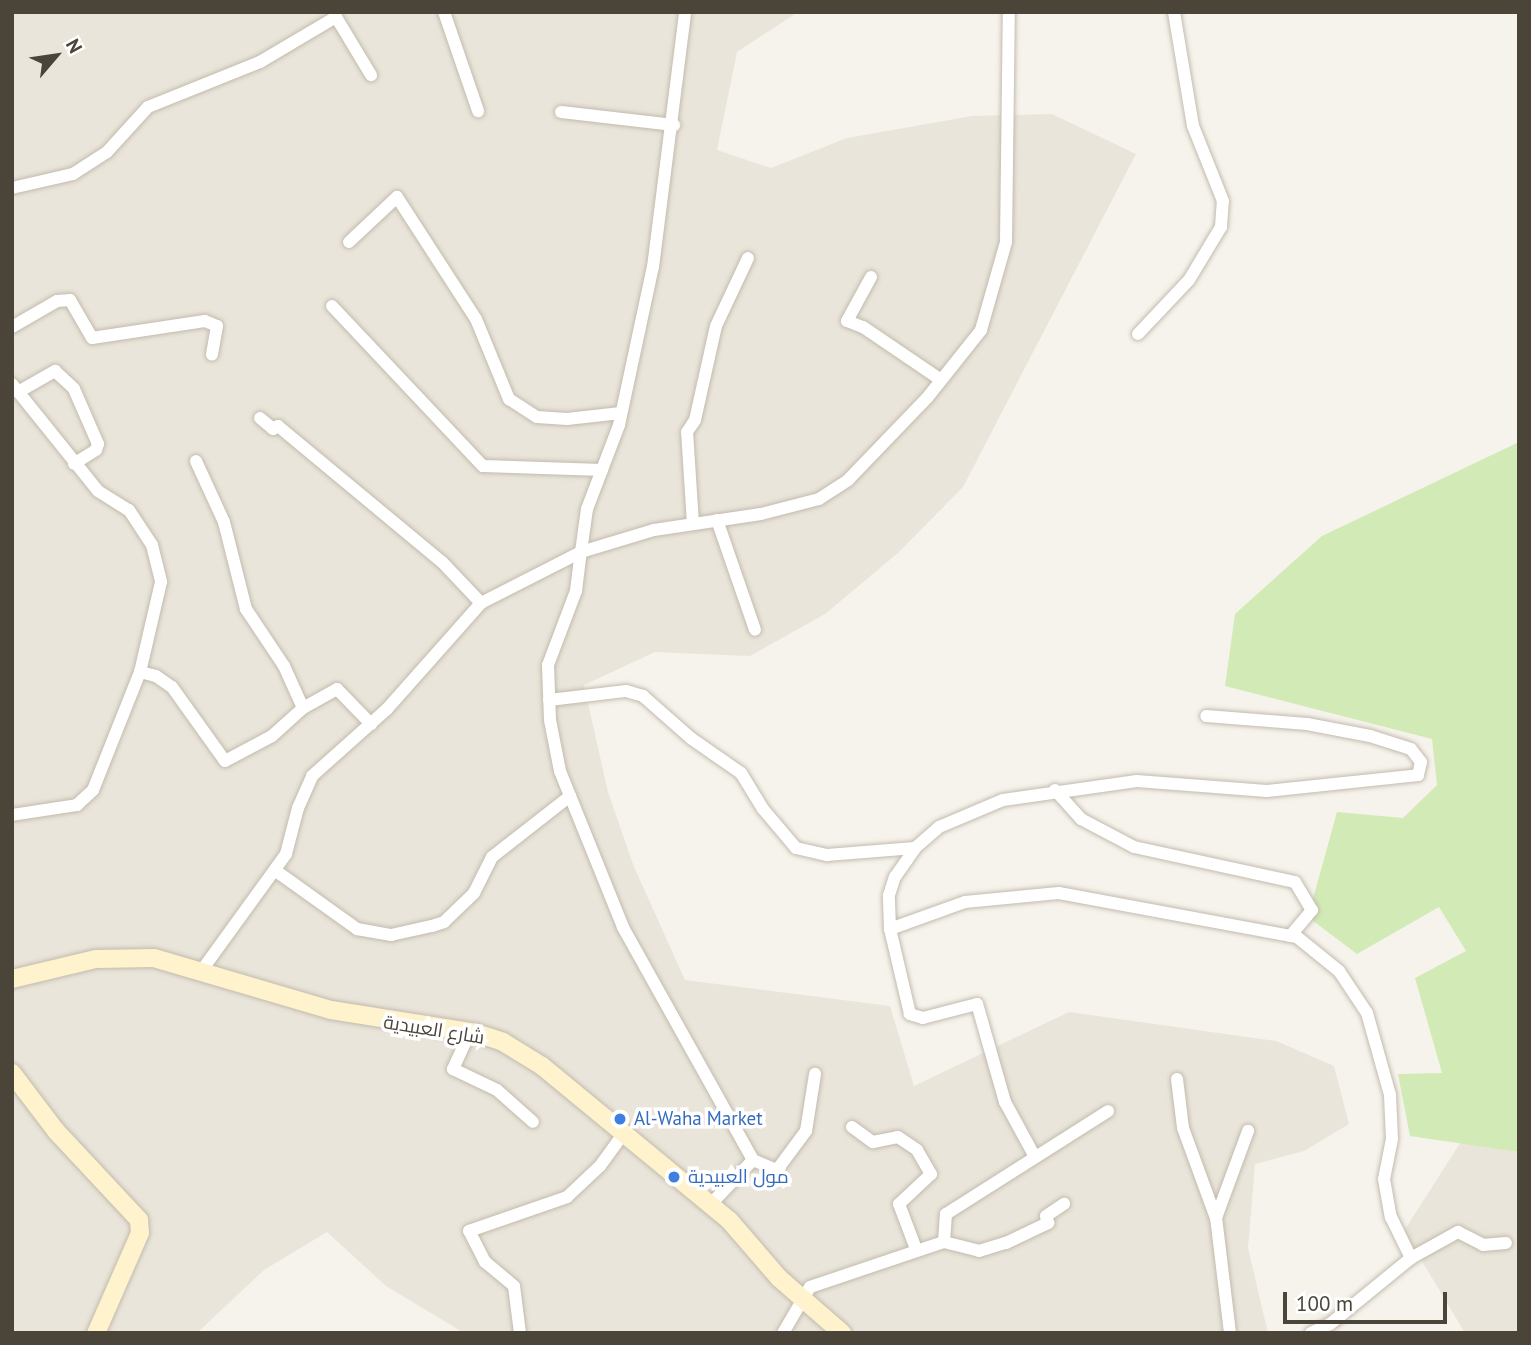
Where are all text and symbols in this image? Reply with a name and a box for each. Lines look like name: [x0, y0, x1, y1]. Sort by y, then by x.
north arrow: [21, 21, 91, 91]
text: N: [61, 35, 88, 57]
street label: شارع العبيدية: [382, 1011, 486, 1049]
place label: Al-Waha Market: [634, 1108, 763, 1130]
marker: Al-Waha Market: [612, 1111, 628, 1127]
place label: مول العبيدية: [688, 1166, 789, 1188]
marker: مول العبيدية: [666, 1169, 682, 1185]
scale bar: [1286, 1278, 1450, 1322]
text: 100 m: [1296, 1290, 1353, 1317]

